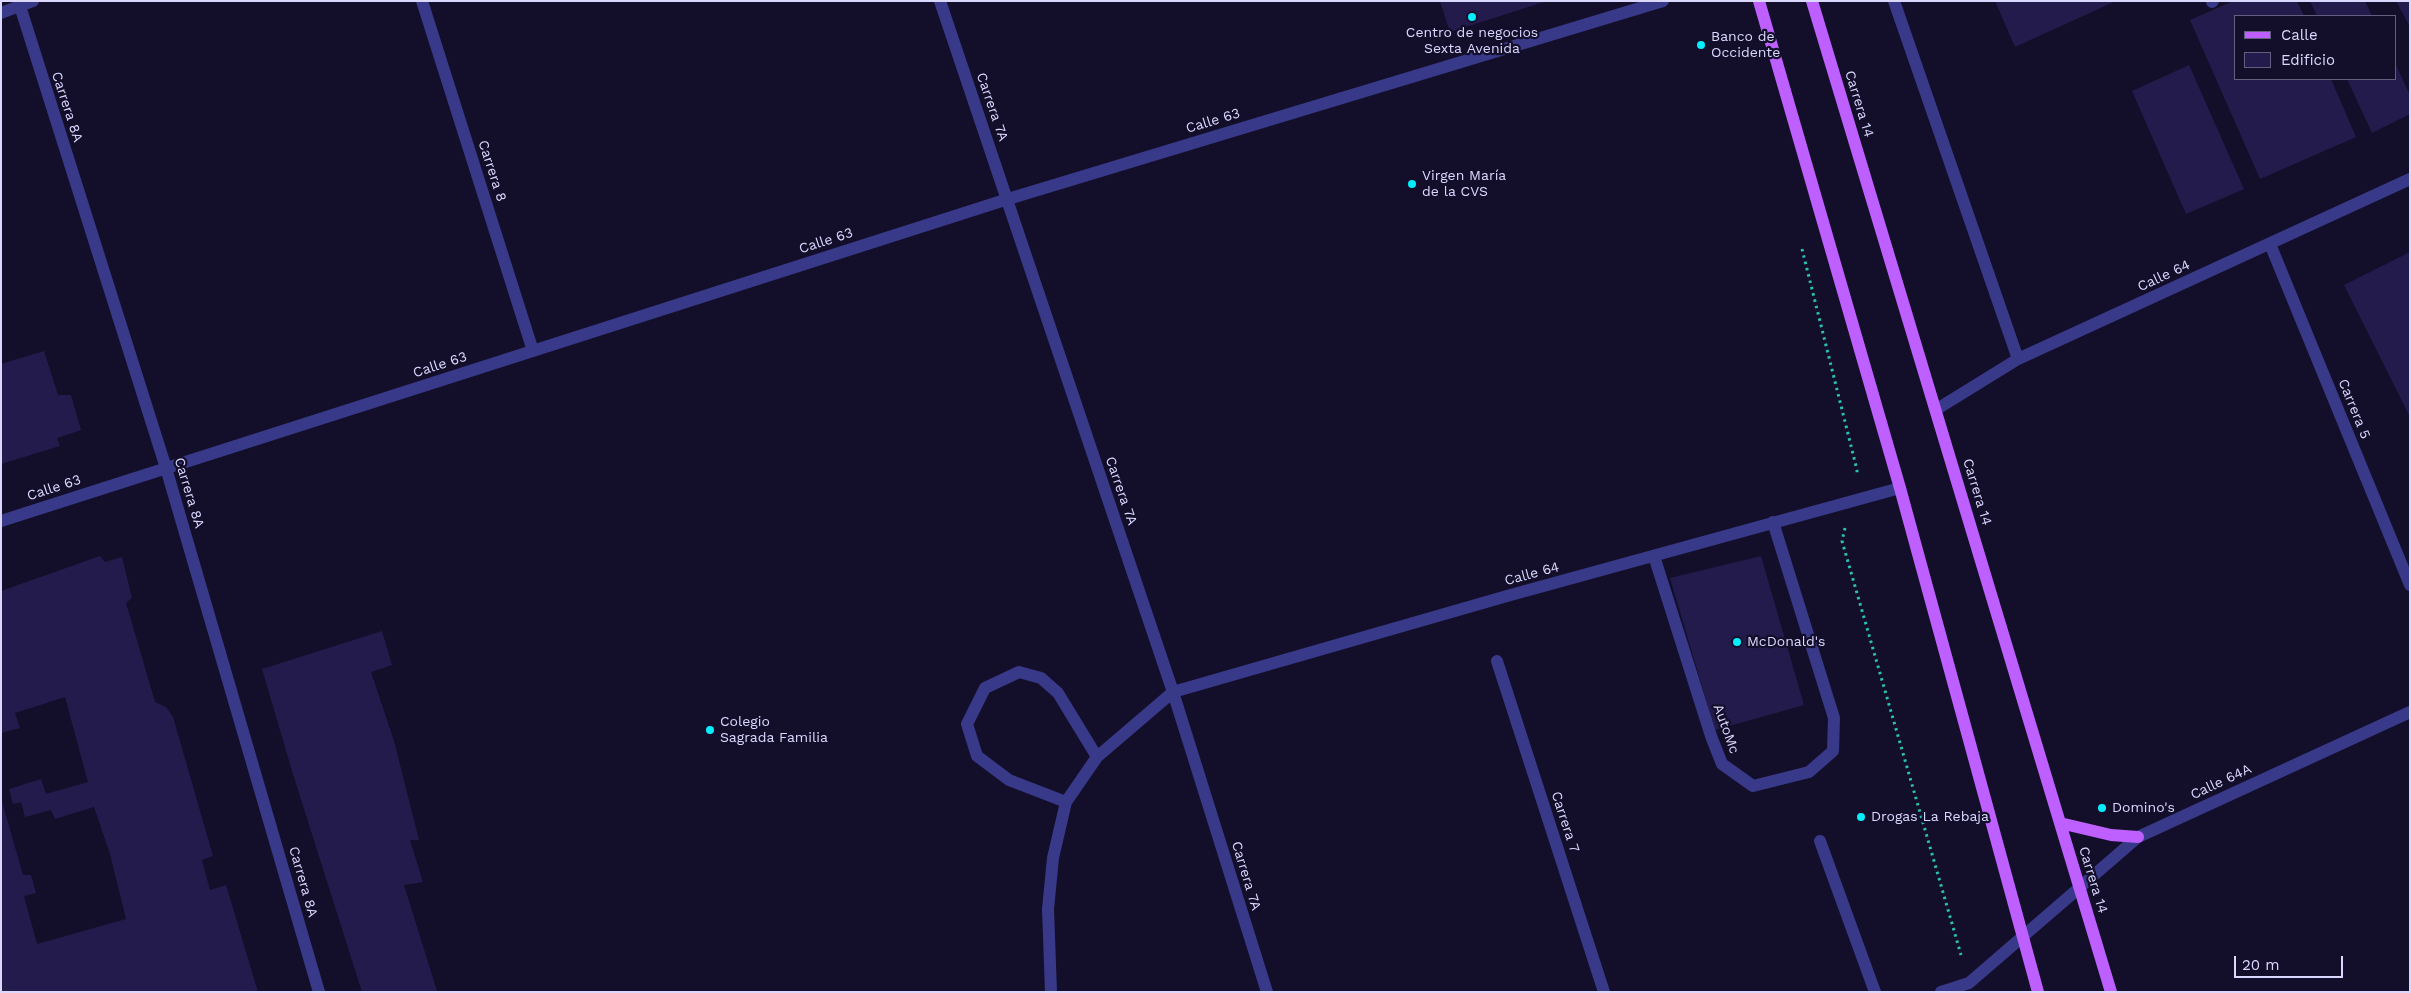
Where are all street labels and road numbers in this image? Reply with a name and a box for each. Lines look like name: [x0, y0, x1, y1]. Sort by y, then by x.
street label: Carrera 14: [1841, 69, 1877, 139]
street label: Carrera 8A: [48, 70, 86, 144]
street label: Carrera 7A: [972, 71, 1012, 143]
street label: Calle 63: [1184, 105, 1242, 137]
street label: Carrera 8: [474, 138, 510, 204]
street label: Calle 63: [797, 224, 855, 258]
street label: Calle 64: [2135, 257, 2193, 295]
street label: Calle 63: [411, 348, 469, 382]
street label: Carrera 5: [2334, 377, 2374, 441]
street label: Carrera 7A: [1101, 455, 1141, 527]
street label: Carrera 8A: [170, 456, 208, 530]
street label: Carrera 14: [1959, 457, 1995, 527]
street label: Calle 63: [25, 471, 83, 505]
street label: Calle 64: [1503, 559, 1561, 589]
street label: AutoMc: [1709, 702, 1743, 756]
street label: Calle 64A: [2188, 761, 2254, 803]
street label: Carrera 7: [1547, 790, 1583, 854]
street label: Carrera 7A: [1228, 839, 1264, 913]
street label: Carrera 8A: [285, 845, 321, 919]
street label: Carrera 14: [2075, 845, 2111, 915]

